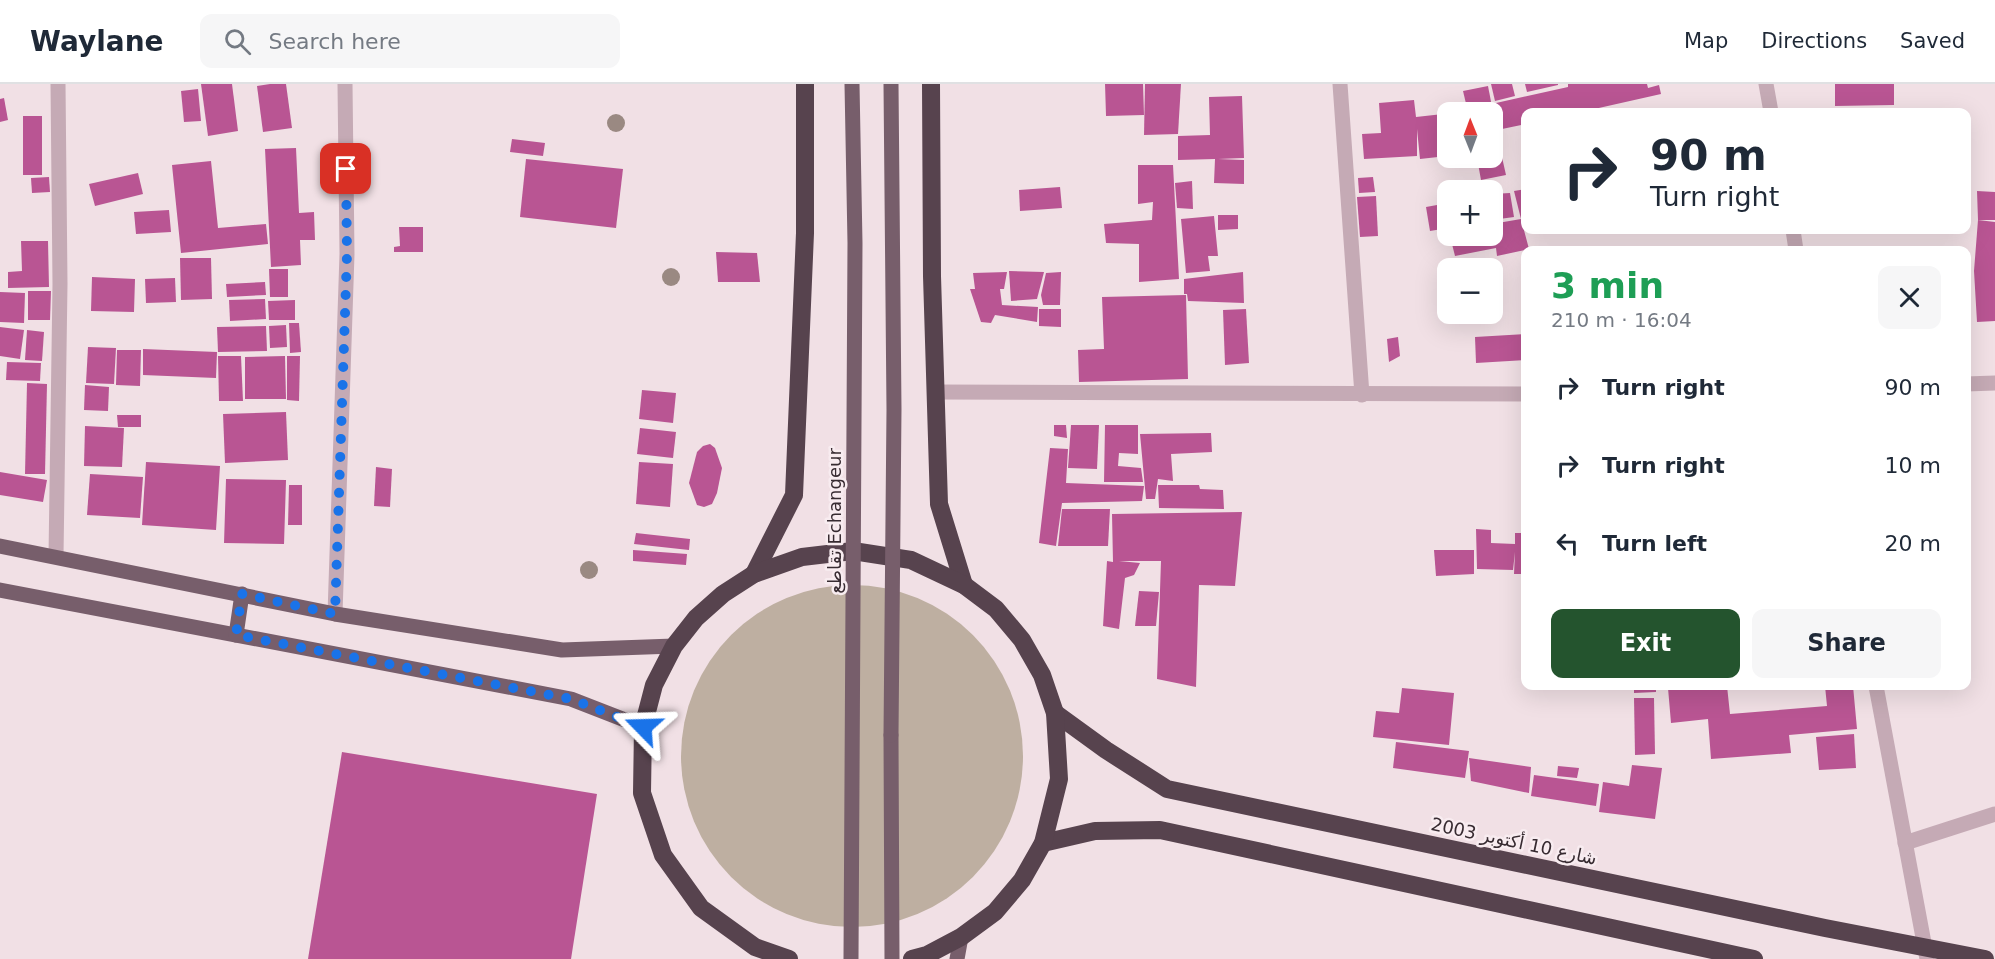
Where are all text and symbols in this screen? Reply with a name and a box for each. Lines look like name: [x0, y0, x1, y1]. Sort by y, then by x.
search box: [200, 14, 620, 68]
text: Waylane: [30, 25, 164, 58]
icon: search: [221, 25, 254, 58]
text: Search here: [269, 29, 401, 54]
text: Map: [1684, 29, 1728, 53]
text: Directions: [1761, 29, 1867, 53]
text: Saved: [1900, 29, 1965, 53]
north arrow: [1437, 102, 1503, 168]
map controls: [1437, 102, 1503, 324]
text: 90 m: [1650, 131, 1767, 180]
icon: right: [1551, 132, 1629, 210]
pin: [320, 143, 371, 194]
icon: arrive: [329, 152, 362, 185]
button: +: [1437, 180, 1503, 246]
text: Turn right: [1650, 181, 1779, 212]
button: −: [1437, 258, 1503, 324]
text: 3 min: [1551, 265, 1664, 306]
button: close: [1878, 266, 1941, 329]
text: 210 m · 16:04: [1551, 308, 1692, 332]
icon: right: [1551, 371, 1584, 404]
text: Turn right: [1602, 375, 1725, 400]
text: 90 m: [1885, 375, 1941, 400]
street label: تقاطع Echangeur: [824, 448, 846, 594]
icon: right: [1551, 449, 1584, 482]
text: Turn right: [1602, 453, 1725, 478]
text: 10 m: [1885, 453, 1941, 478]
icon: left: [1551, 527, 1584, 560]
text: Turn left: [1602, 531, 1707, 556]
text: 20 m: [1885, 531, 1941, 556]
button: Exit: [1551, 609, 1740, 678]
button: Share: [1752, 609, 1941, 678]
position arrow: [611, 695, 675, 759]
street label: شارع 10 أكتوبر 2003: [1429, 812, 1599, 870]

